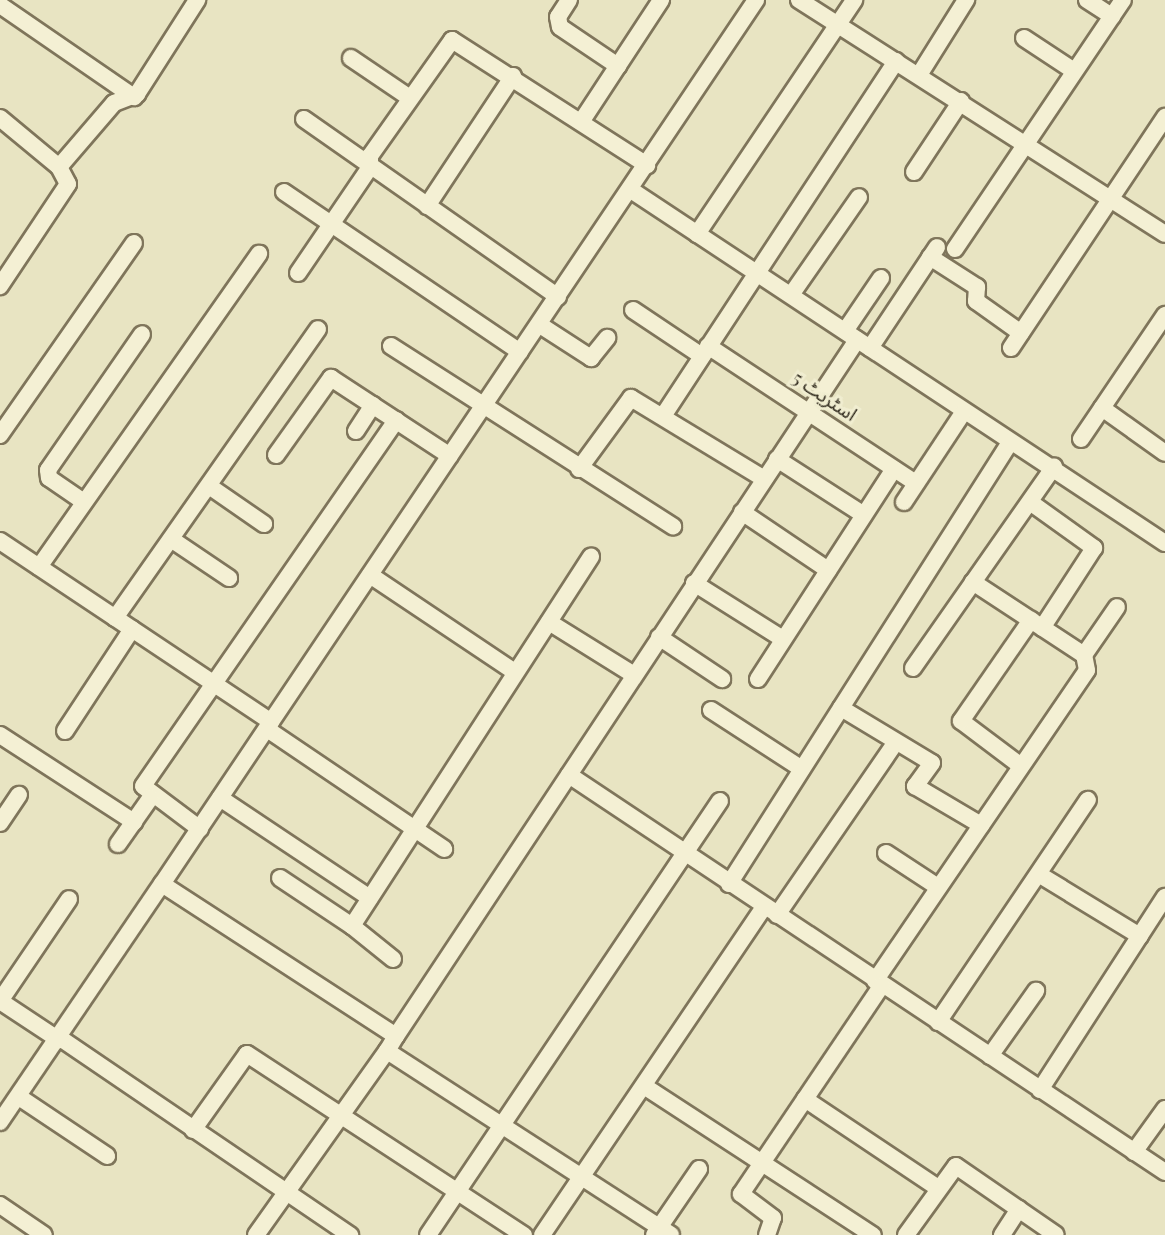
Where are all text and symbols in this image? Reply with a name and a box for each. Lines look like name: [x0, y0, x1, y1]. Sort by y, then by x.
street label: اسٹریٹ 5: [789, 366, 861, 426]

